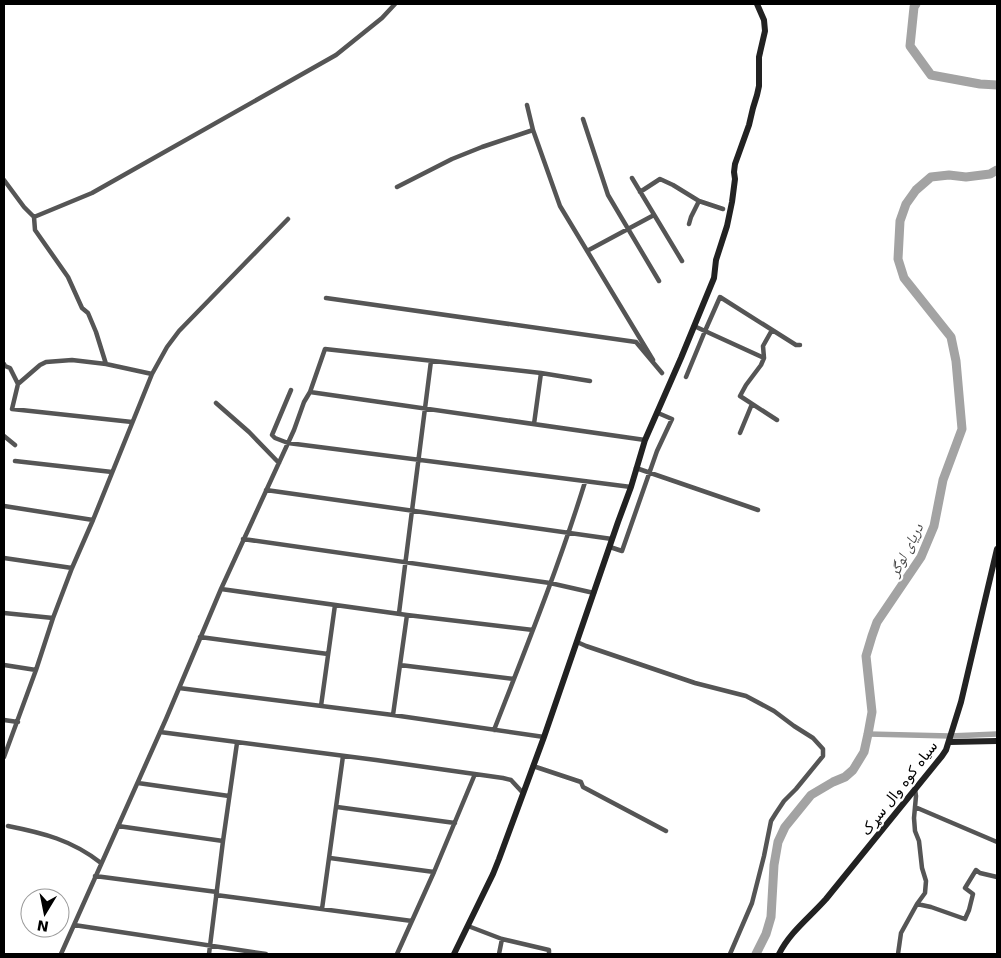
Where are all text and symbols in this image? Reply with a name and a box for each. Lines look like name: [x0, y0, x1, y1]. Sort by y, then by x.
water label: دریای لوگر: [884, 520, 927, 581]
street label: سیاه کوه وال سړک: [857, 738, 941, 839]
north arrow: [20, 888, 70, 938]
text: N: [36, 917, 50, 935]

